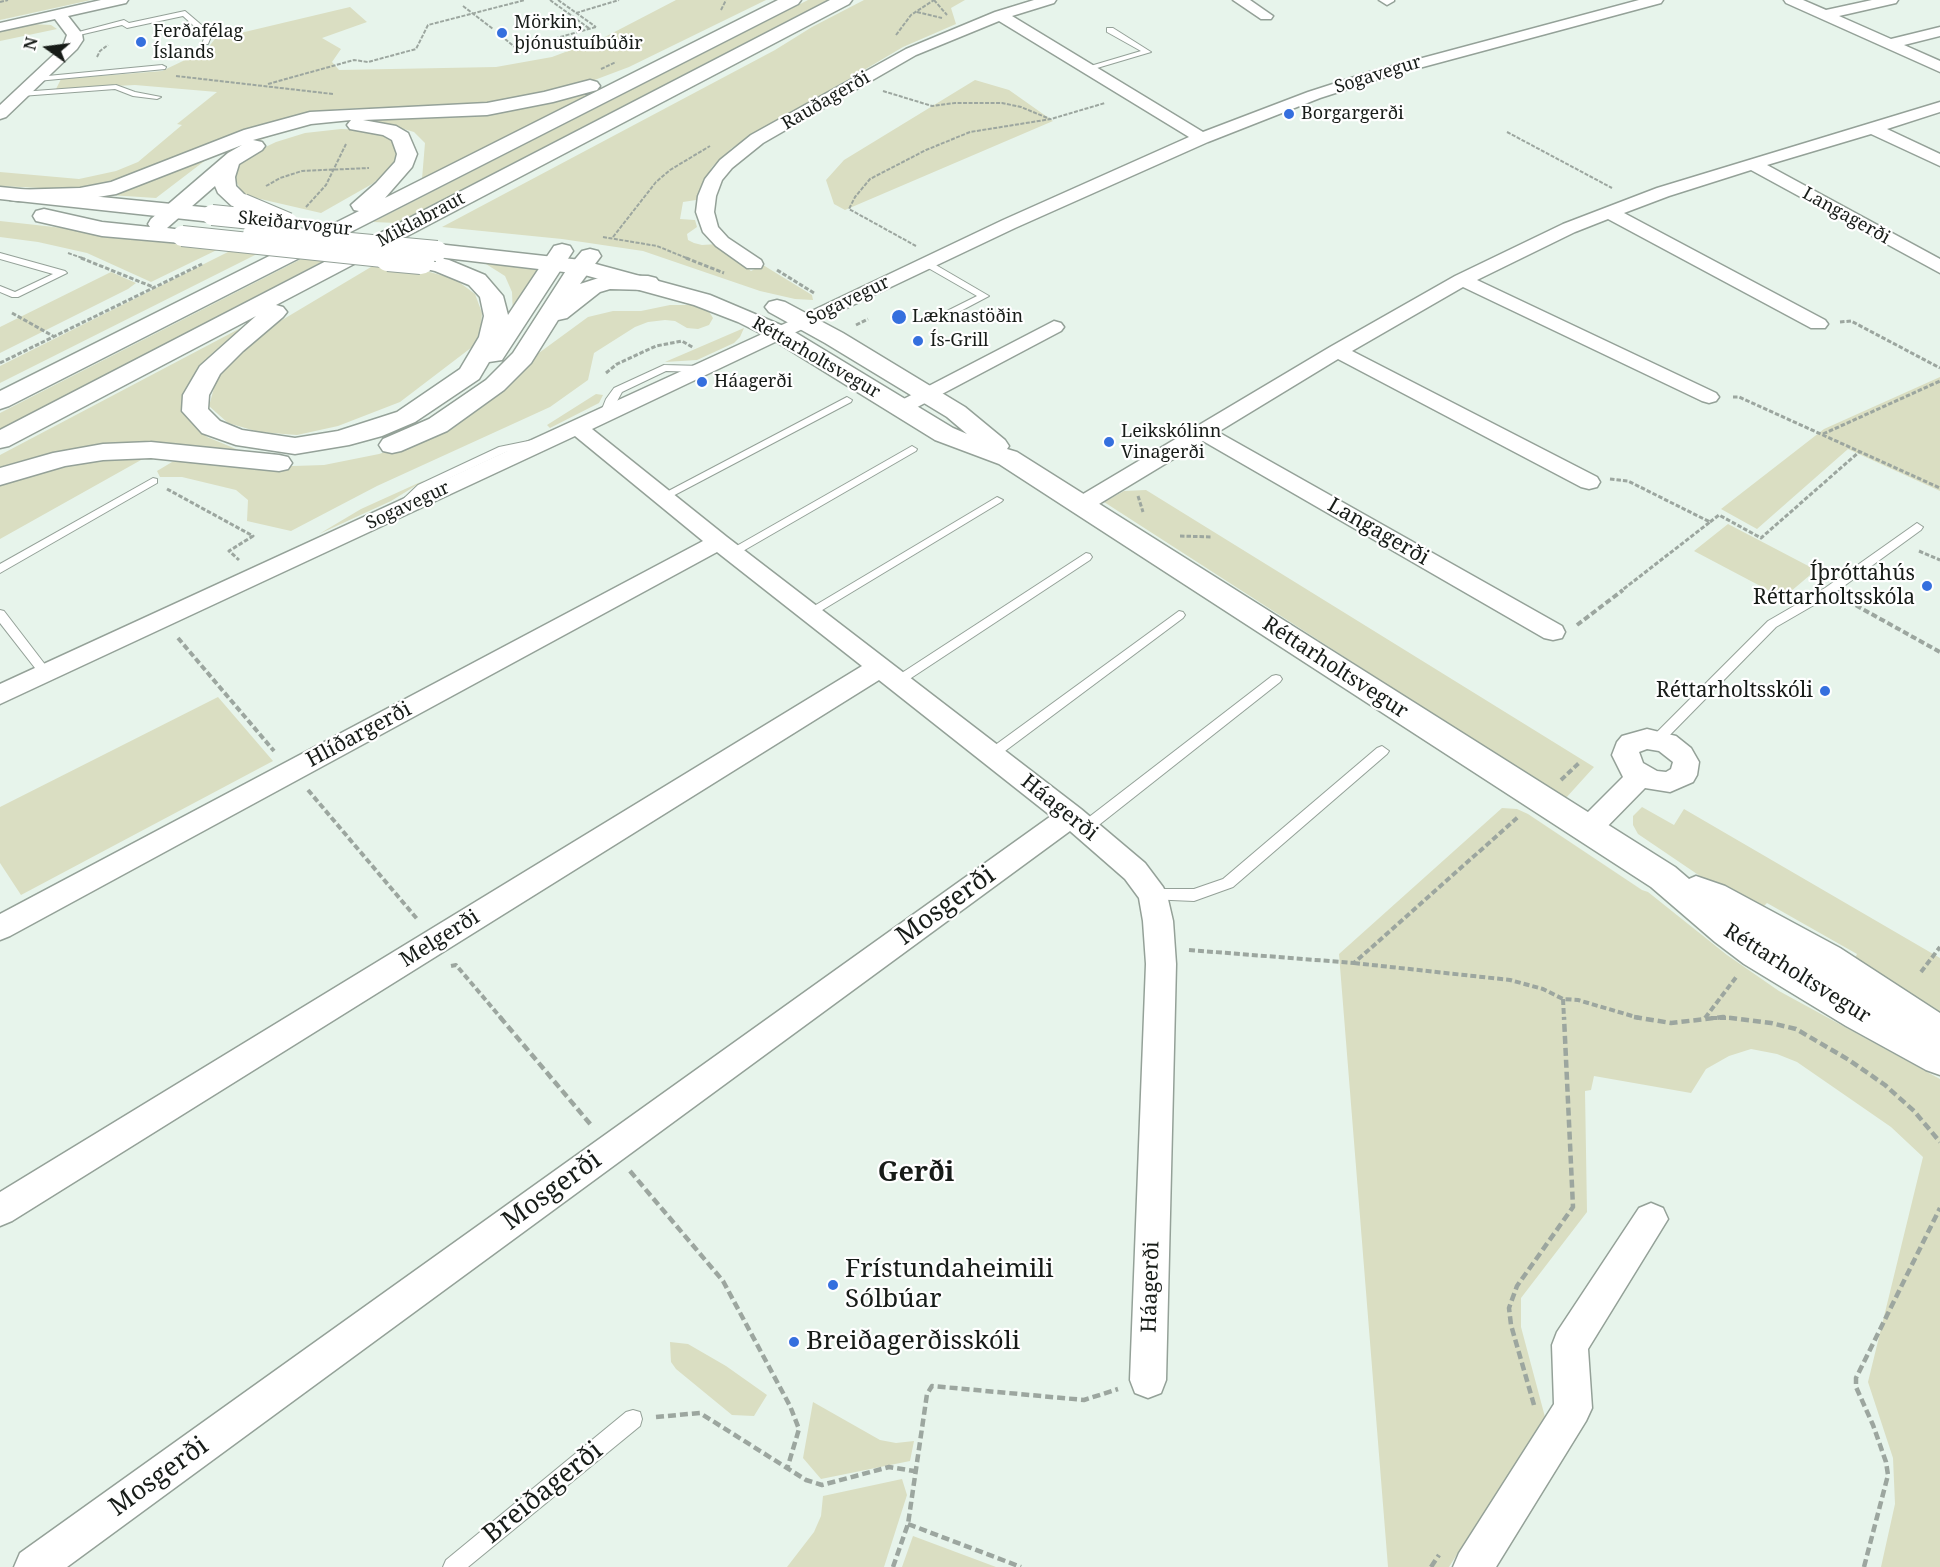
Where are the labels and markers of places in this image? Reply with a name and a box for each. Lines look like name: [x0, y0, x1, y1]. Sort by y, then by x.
place label: Mörkin, þjónustuíbúðir: [514, 12, 643, 54]
place label: Ferðafélag Íslands: [153, 21, 243, 63]
marker: Mörkin, þjónustuíbúðir: [495, 26, 509, 40]
marker: Ferðafélag Íslands: [134, 35, 148, 49]
place label: Borgargerði: [1301, 103, 1404, 125]
marker: Borgargerði: [1282, 107, 1296, 121]
place label: Læknastöðin: [912, 306, 1023, 328]
marker: Læknastöðin: [890, 308, 908, 326]
place label: Ís-Grill: [930, 330, 989, 352]
marker: Ís-Grill: [911, 334, 925, 348]
place label: Háagerði: [714, 371, 792, 393]
marker: Háagerði: [695, 375, 709, 389]
place label: Leikskólinn Vinagerði: [1121, 421, 1221, 464]
marker: Leikskólinn Vinagerði: [1102, 435, 1116, 449]
place label: Íþróttahús Réttarholtsskóla: [1753, 561, 1915, 611]
marker: Íþróttahús Réttarholtsskóla: [1920, 579, 1934, 593]
place label: Réttarholtsskóli: [1656, 678, 1813, 704]
marker: Réttarholtsskóli: [1818, 684, 1832, 698]
place label: Frístundaheimili Sólbúar: [845, 1254, 1054, 1316]
marker: Frístundaheimili Sólbúar: [826, 1278, 840, 1292]
place label: Breiðagerðisskóli: [806, 1326, 1020, 1358]
marker: Breiðagerðisskóli: [787, 1335, 801, 1349]

